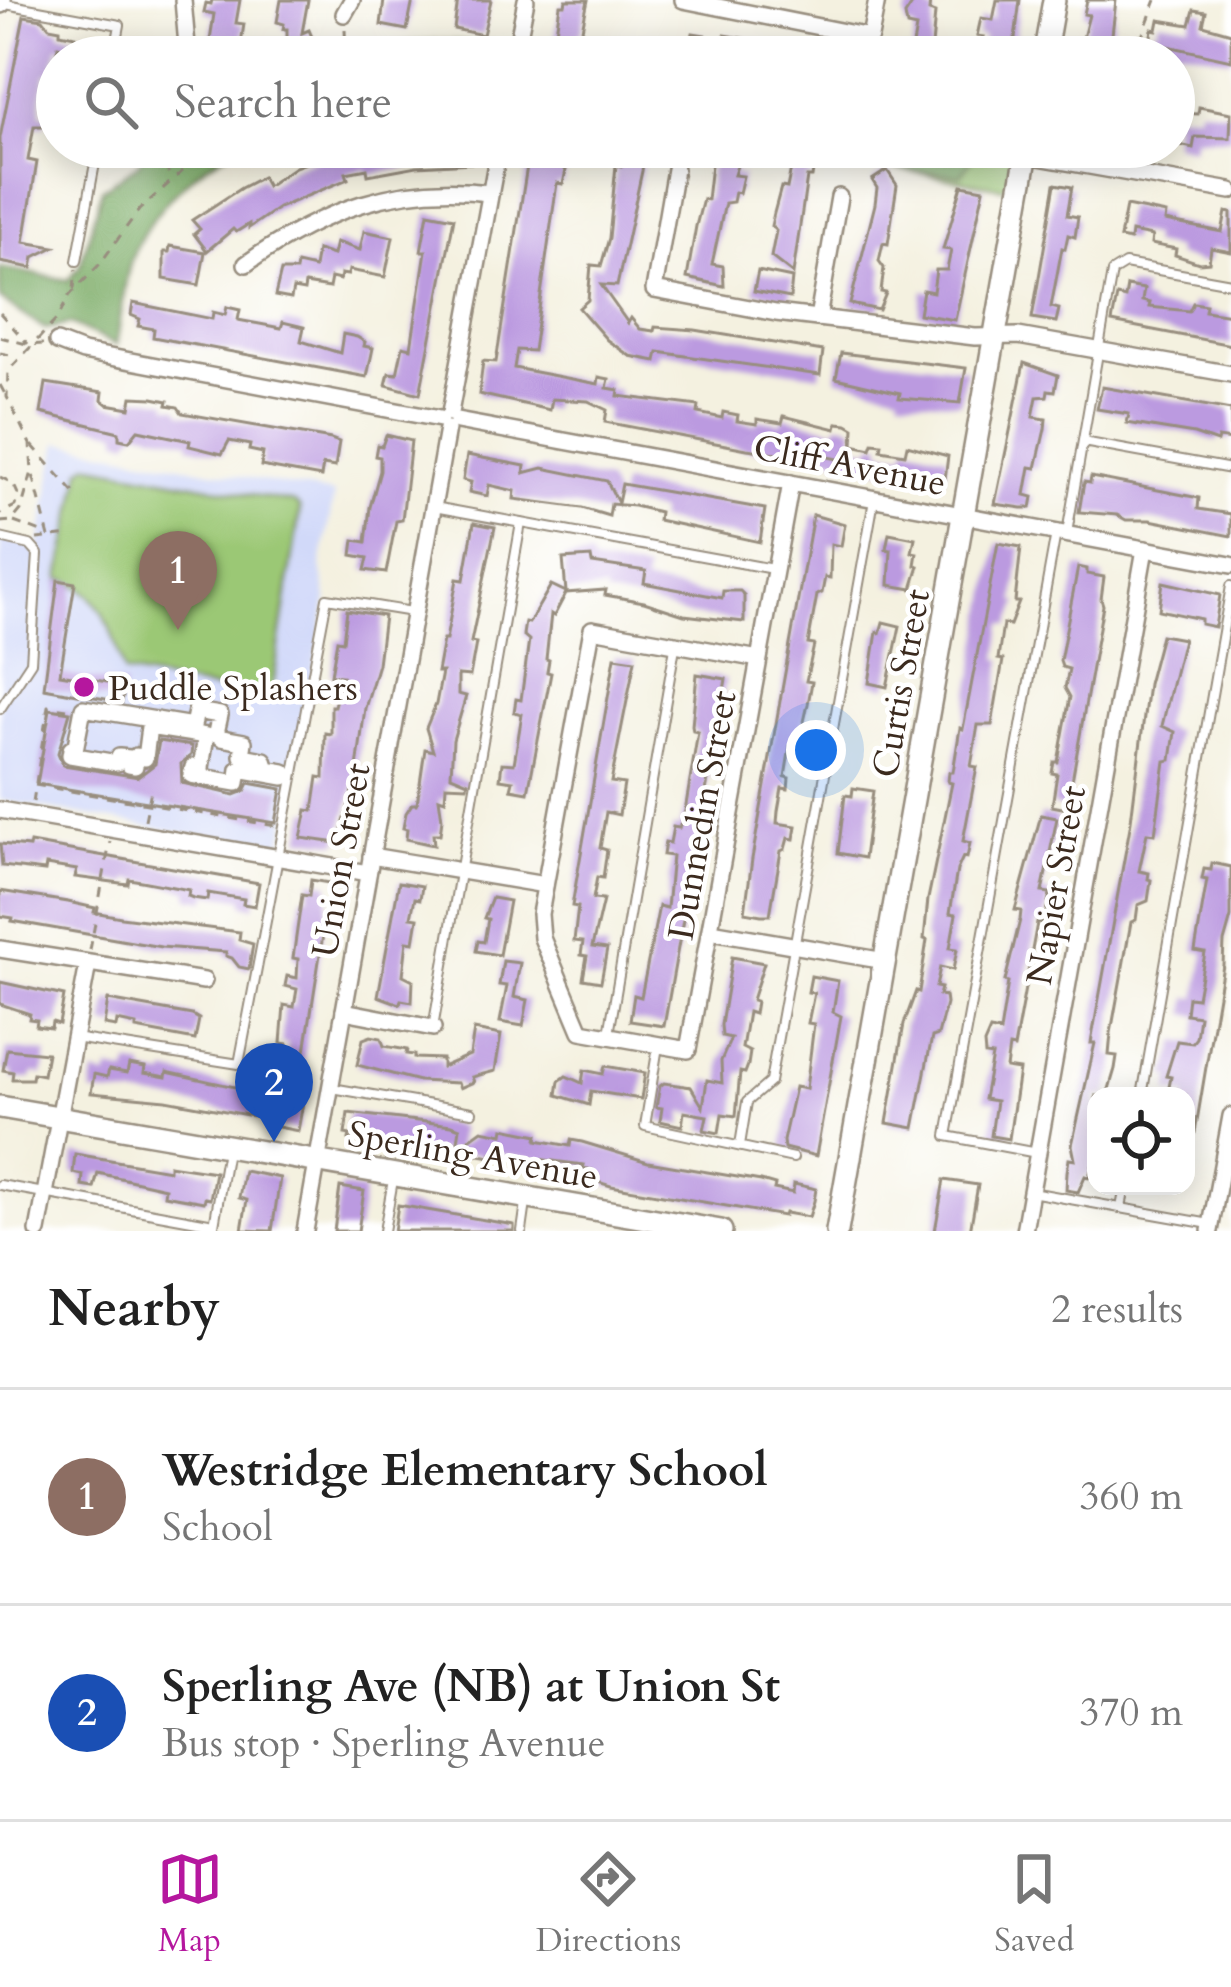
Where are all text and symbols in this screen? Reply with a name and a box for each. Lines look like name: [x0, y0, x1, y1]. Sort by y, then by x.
search box: [36, 36, 1195, 168]
icon: search: [78, 69, 144, 135]
text: Search here: [174, 72, 392, 133]
street label: Cliff Avenue: [749, 423, 950, 508]
pin: 1: [139, 531, 217, 630]
street label: Curtis Street: [861, 585, 942, 781]
place label: Puddle Splashers: [108, 664, 358, 713]
marker: Puddle Splashers: [71, 674, 97, 700]
street label: Dunnedin Street: [656, 687, 749, 944]
your location: [786, 720, 846, 780]
street label: Union Street: [300, 759, 383, 961]
street label: Napier Street: [1015, 782, 1098, 989]
pin: 2: [235, 1043, 313, 1142]
map controls: [1087, 1087, 1195, 1195]
button: locate: [1087, 1087, 1195, 1195]
street label: Sperling Avenue: [344, 1109, 602, 1202]
text: Nearby: [48, 1274, 220, 1344]
text: 2 results: [1051, 1283, 1183, 1336]
text: Westridge Elementary School: [162, 1440, 768, 1501]
text: 1: [77, 1470, 97, 1523]
text: 360 m: [1080, 1470, 1183, 1523]
text: School: [162, 1501, 273, 1554]
text: Sperling Ave (NB) at Union St: [162, 1656, 780, 1717]
text: 2: [77, 1686, 97, 1739]
text: 370 m: [1080, 1686, 1183, 1739]
text: Bus stop · Sperling Avenue: [162, 1717, 606, 1770]
tab: Map: [157, 1846, 223, 1963]
tab: Directions: [536, 1846, 681, 1963]
tab: Saved: [994, 1846, 1074, 1963]

